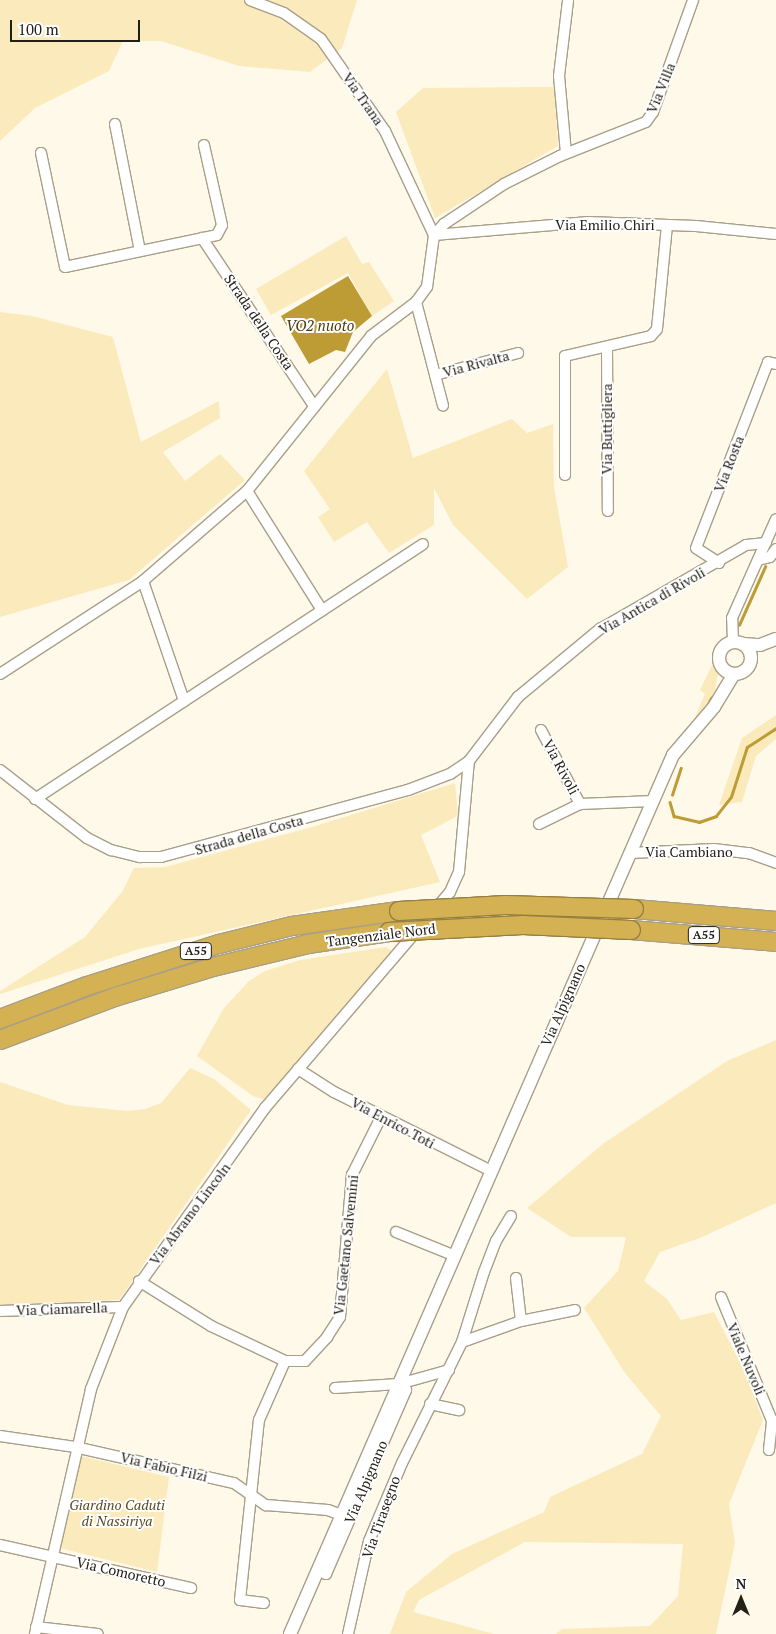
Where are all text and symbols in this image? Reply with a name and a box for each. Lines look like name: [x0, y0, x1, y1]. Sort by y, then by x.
scale bar: [12, 10, 142, 42]
text: 100 m: [18, 19, 59, 39]
street label: Via Villa: [643, 60, 679, 116]
street label: Via Trana: [339, 69, 387, 129]
street label: Via Emilio Chiri: [555, 217, 655, 233]
street label: Strada della Costa: [221, 271, 297, 373]
water label: VO2 nuoto: [286, 317, 354, 335]
street label: Via Rivalta: [441, 347, 511, 381]
street label: Via Buttigliera: [599, 384, 615, 474]
street label: Via Rosta: [711, 433, 747, 495]
street label: Via Antica di Rivoli: [596, 564, 708, 638]
street label: Via Rivoli: [539, 736, 583, 798]
street label: Strada della Costa: [193, 812, 305, 858]
street label: Via Cambiano: [645, 844, 733, 860]
street label: Tangenziale Nord: [325, 920, 437, 950]
road number: A55: [688, 926, 720, 944]
road number: A55: [180, 941, 212, 960]
street label: Via Alpignano: [537, 961, 589, 1049]
street label: Via Enrico Toti: [348, 1094, 438, 1152]
street label: Via Abramo Lincoln: [146, 1159, 234, 1269]
street label: Via Gaetano Salvemini: [330, 1174, 362, 1316]
street label: Via Ciamarella: [16, 1299, 108, 1319]
street label: Viale Nuvoli: [723, 1320, 769, 1398]
street label: Via Alpignano: [341, 1438, 391, 1526]
street label: Via Fabio Filzi: [119, 1449, 209, 1485]
street label: Via Tirasegno: [358, 1474, 404, 1560]
park label: Giardino Caduti di Nassiriya: [69, 1497, 165, 1530]
street label: Via Comoretto: [75, 1554, 167, 1590]
north arrow: [716, 1574, 766, 1624]
text: N: [736, 1574, 746, 1593]

